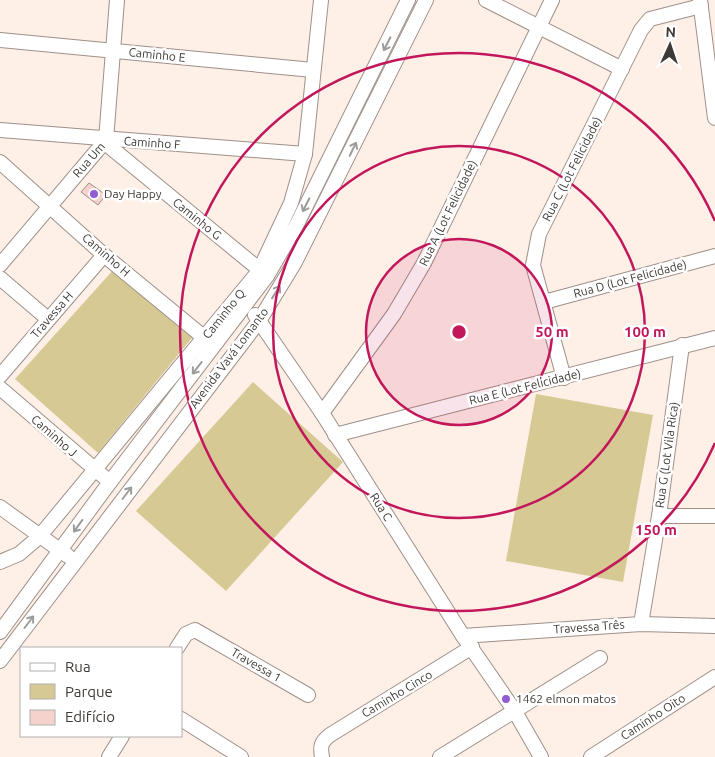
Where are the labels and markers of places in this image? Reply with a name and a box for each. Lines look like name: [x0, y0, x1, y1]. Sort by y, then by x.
place label: Day Happy: [104, 187, 162, 200]
marker: Day Happy: [88, 188, 100, 200]
centre of rings: [450, 323, 468, 341]
place label: 1462 elmon matos: [516, 692, 616, 705]
marker: 1462 elmon matos: [500, 693, 512, 705]

